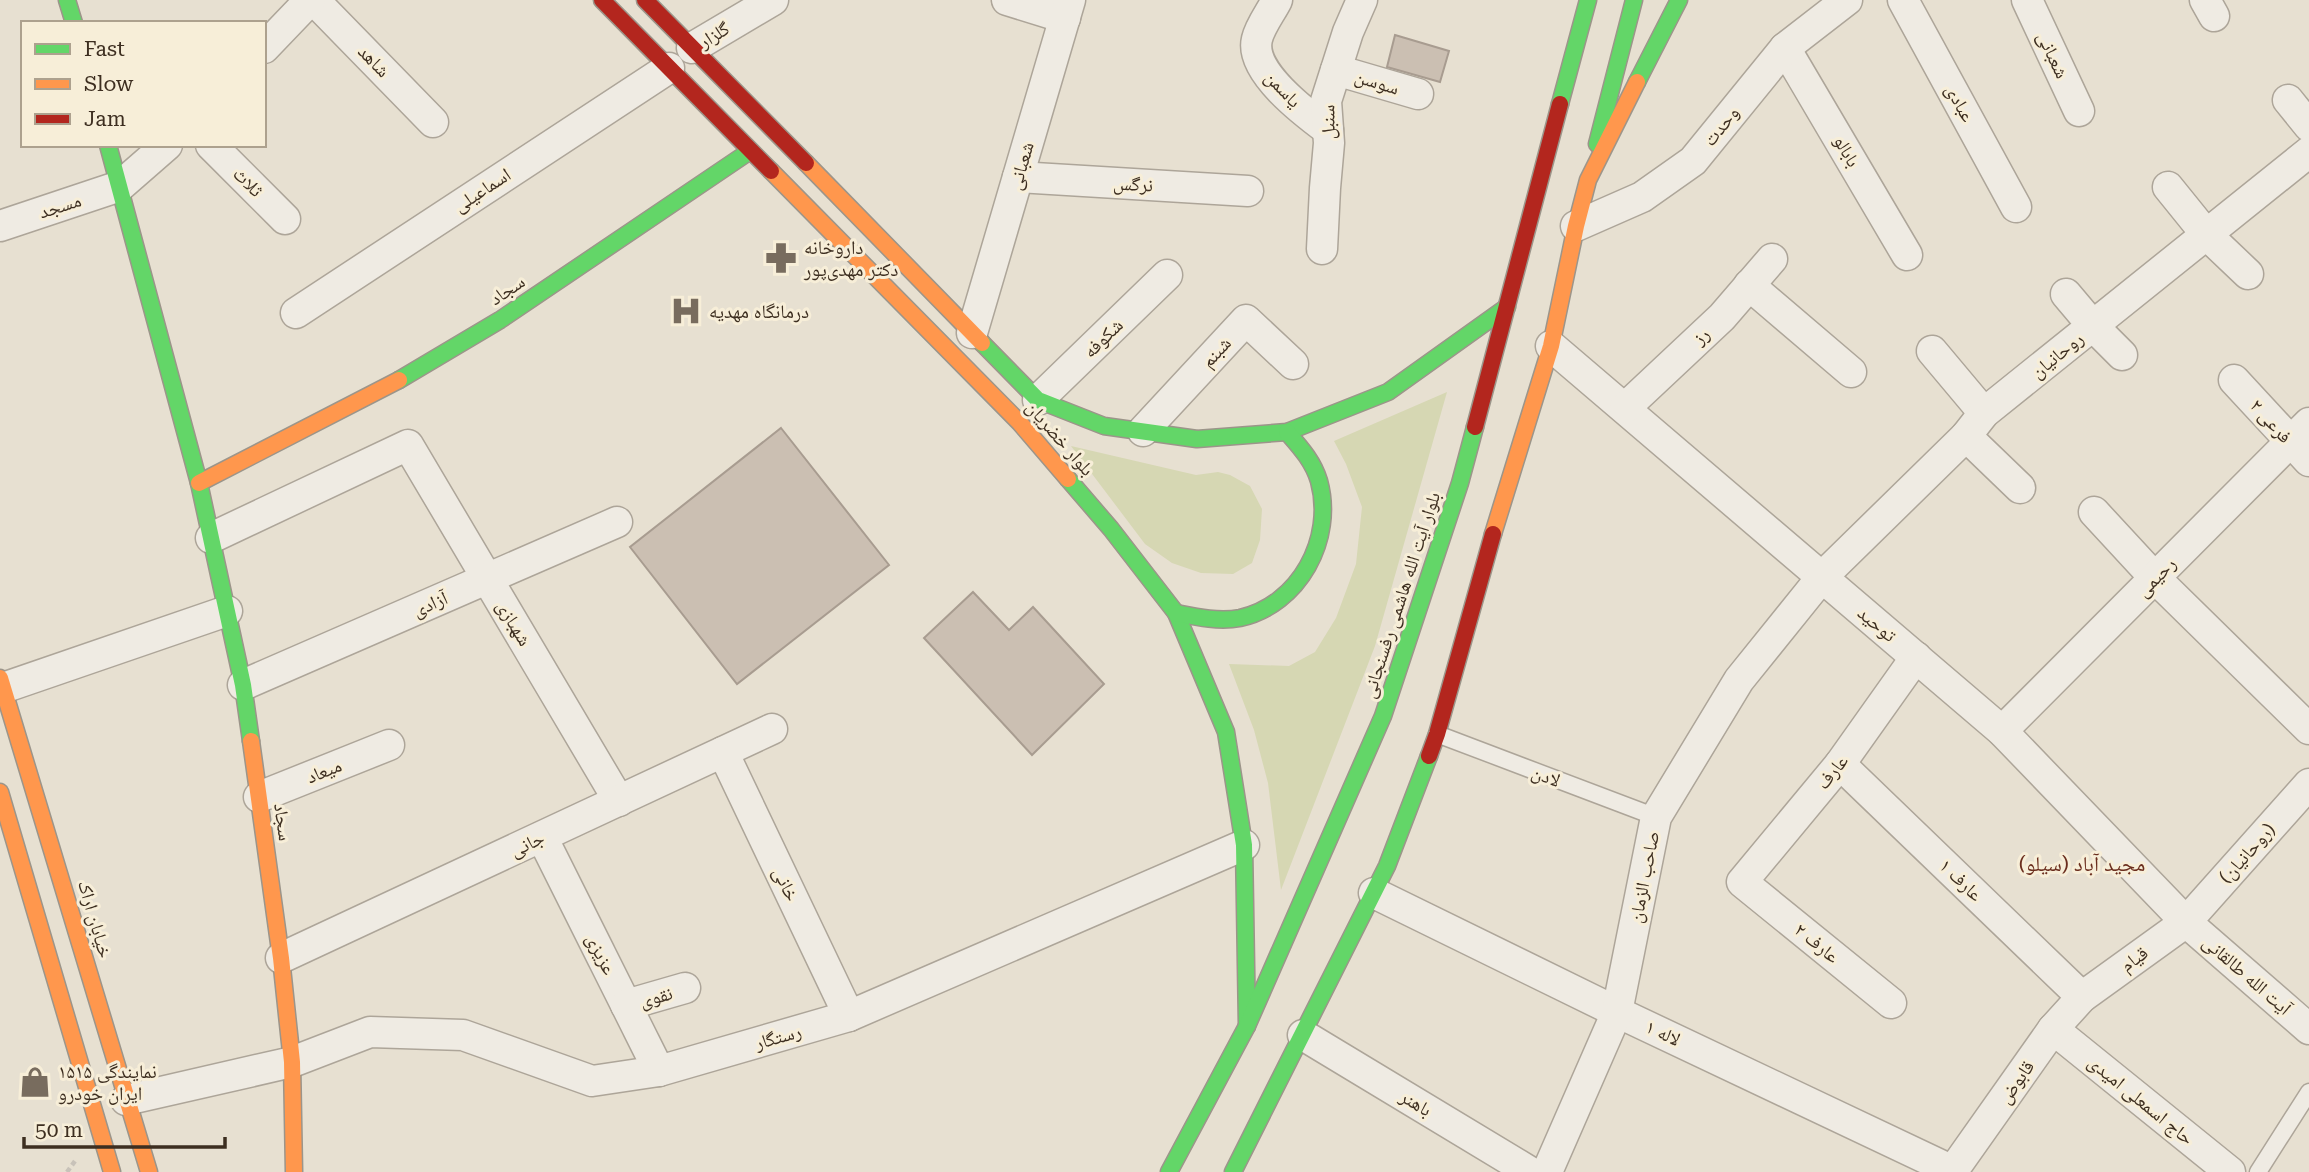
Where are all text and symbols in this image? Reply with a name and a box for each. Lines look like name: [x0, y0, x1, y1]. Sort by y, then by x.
street label: گلزار: [693, 17, 734, 54]
legend: [21, 21, 266, 147]
street label: شعبانی: [2032, 28, 2074, 82]
text: Fast: [84, 37, 125, 61]
street label: شاهد: [353, 40, 395, 82]
street label: سوسن: [1352, 64, 1402, 100]
street label: یاسمن: [1260, 66, 1306, 112]
text: Slow: [84, 72, 134, 96]
street label: عبادی: [1940, 80, 1980, 126]
street label: وحدت: [1698, 101, 1744, 151]
street label: سنبل: [1316, 104, 1340, 140]
text: Jam: [84, 107, 126, 131]
street label: بابالو: [1829, 131, 1865, 171]
street label: شعبانی: [1003, 139, 1039, 193]
street label: ثلاث: [228, 162, 268, 202]
street label: اسماعیلی: [449, 163, 515, 217]
street label: نرگس: [1112, 171, 1154, 197]
street label: مسجد: [36, 188, 84, 224]
place label: داروخانه دکتر مهدی‌پور: [803, 236, 899, 281]
pharmacy icon: داروخانه دکتر مهدی‌پور: [764, 241, 798, 275]
street label: سجاد: [485, 270, 529, 310]
hospital icon: درمانگاه مهدیه: [669, 294, 703, 328]
place label: درمانگاه مهدیه: [709, 300, 809, 323]
street label: شکوفه: [1078, 314, 1128, 362]
street label: رز: [1687, 323, 1714, 350]
street label: روحانیان: [2026, 327, 2088, 383]
street label: شبنم: [1196, 332, 1237, 373]
street label: فرعی ۲: [2245, 394, 2297, 448]
street label: بلوار خضریان: [1021, 396, 1099, 480]
street label: بلوار آیت الله هاشمی رفسنجانی: [1357, 489, 1445, 701]
street label: رحیمی: [2131, 552, 2181, 602]
street label: آزادی: [409, 586, 452, 622]
street label: شهبازی: [491, 596, 537, 650]
street label: توحید: [1853, 601, 1901, 647]
street label: عارف: [1811, 750, 1853, 794]
street label: میعاد: [303, 754, 345, 788]
street label: لادن: [1528, 760, 1564, 792]
street label: سجاد: [269, 802, 297, 842]
street label: (روحانیان): [2214, 818, 2280, 888]
street label: جانی: [506, 826, 548, 862]
street label: صاحب الزمان: [1624, 829, 1664, 925]
district label: (مجید آباد (سیلو: [2019, 852, 2145, 876]
street label: عارف ۱: [1935, 854, 1988, 906]
street label: خانی: [768, 863, 804, 905]
street label: خیابان اراک: [73, 877, 117, 961]
street label: عارف ۲: [1790, 918, 1844, 968]
street label: عزیزی: [581, 930, 621, 979]
street label: آیت الله طالقانی: [2198, 930, 2297, 1020]
street label: قیام: [2116, 941, 2154, 978]
street label: نقوی: [637, 981, 675, 1013]
street label: لاله ۱: [1642, 1015, 1684, 1051]
street label: رستگار: [751, 1019, 804, 1055]
street label: حاج اسمعلی امیدی: [2083, 1050, 2199, 1150]
street label: قابوض: [1993, 1056, 2039, 1108]
place label: نمایندگی ۱۵۱۵ ایران خودرو: [58, 1060, 157, 1105]
shop icon: نمایندگی ۱۵۱۵ ایران خودرو: [18, 1065, 52, 1099]
street label: باهنر: [1395, 1084, 1436, 1121]
scale bar: [24, 1106, 226, 1150]
text: 50 m: [35, 1118, 83, 1142]

